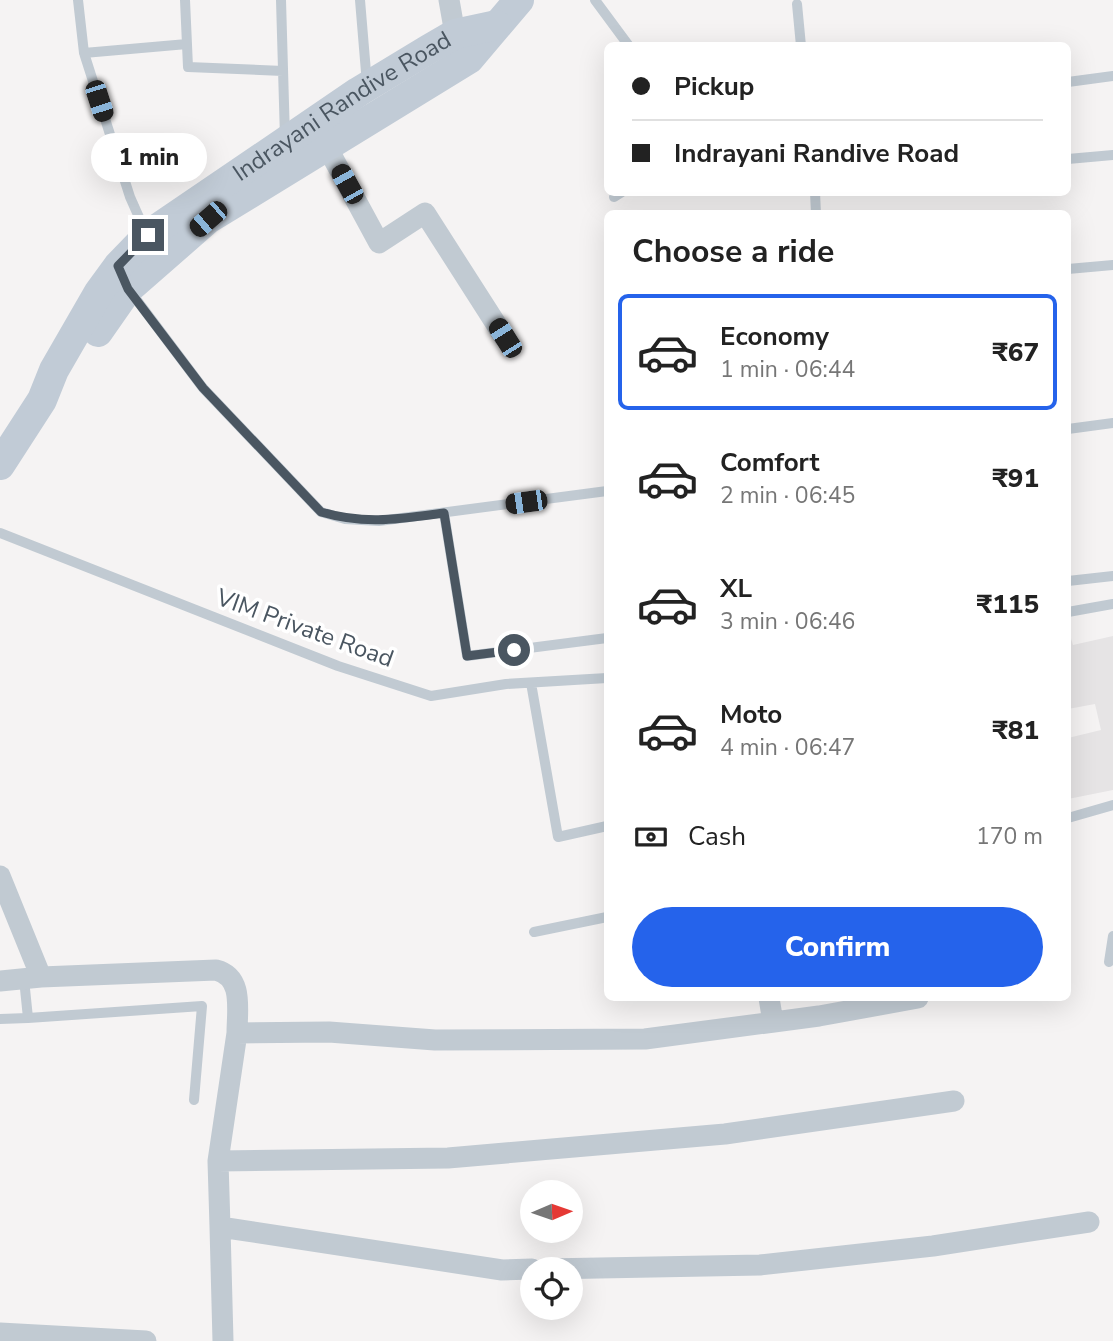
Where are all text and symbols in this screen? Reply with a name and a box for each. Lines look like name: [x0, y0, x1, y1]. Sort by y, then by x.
street label: Indrayani Randive Road: [226, 24, 457, 189]
text: Pickup: [674, 69, 754, 104]
car: [83, 78, 116, 124]
callout: 1 min: [90, 134, 206, 182]
text: Indrayani Randive Road: [674, 136, 959, 171]
text: 1 min: [119, 142, 179, 173]
car: [328, 161, 367, 207]
car: [186, 197, 231, 241]
route end: [132, 219, 164, 251]
text: Choose a ride: [632, 230, 834, 273]
car: [485, 315, 526, 361]
text: Economy: [720, 319, 829, 354]
icon: car: [636, 321, 699, 384]
text: ₹67: [992, 335, 1039, 370]
text: 1 min · 06:44: [720, 354, 855, 385]
text: Comfort: [720, 445, 820, 480]
icon: car: [636, 447, 699, 510]
text: ₹91: [992, 461, 1039, 496]
text: 2 min · 06:45: [720, 480, 855, 511]
car: [504, 489, 549, 515]
text: XL: [720, 571, 752, 606]
icon: car: [636, 573, 699, 636]
street label: VIM Private Road: [211, 581, 398, 675]
text: ₹115: [977, 587, 1039, 622]
text: 3 min · 06:46: [720, 606, 855, 637]
route start: [498, 634, 530, 666]
text: Moto: [720, 697, 782, 732]
icon: car: [636, 699, 699, 762]
text: ₹81: [992, 713, 1039, 748]
text: 4 min · 06:47: [720, 732, 855, 763]
icon: cash: [632, 818, 670, 856]
text: Cash: [688, 819, 746, 854]
text: 170 m: [976, 821, 1043, 852]
button: Confirm: [632, 907, 1043, 987]
north arrow: [520, 1180, 583, 1242]
map controls: [520, 1180, 583, 1320]
button: locate: [520, 1257, 583, 1320]

